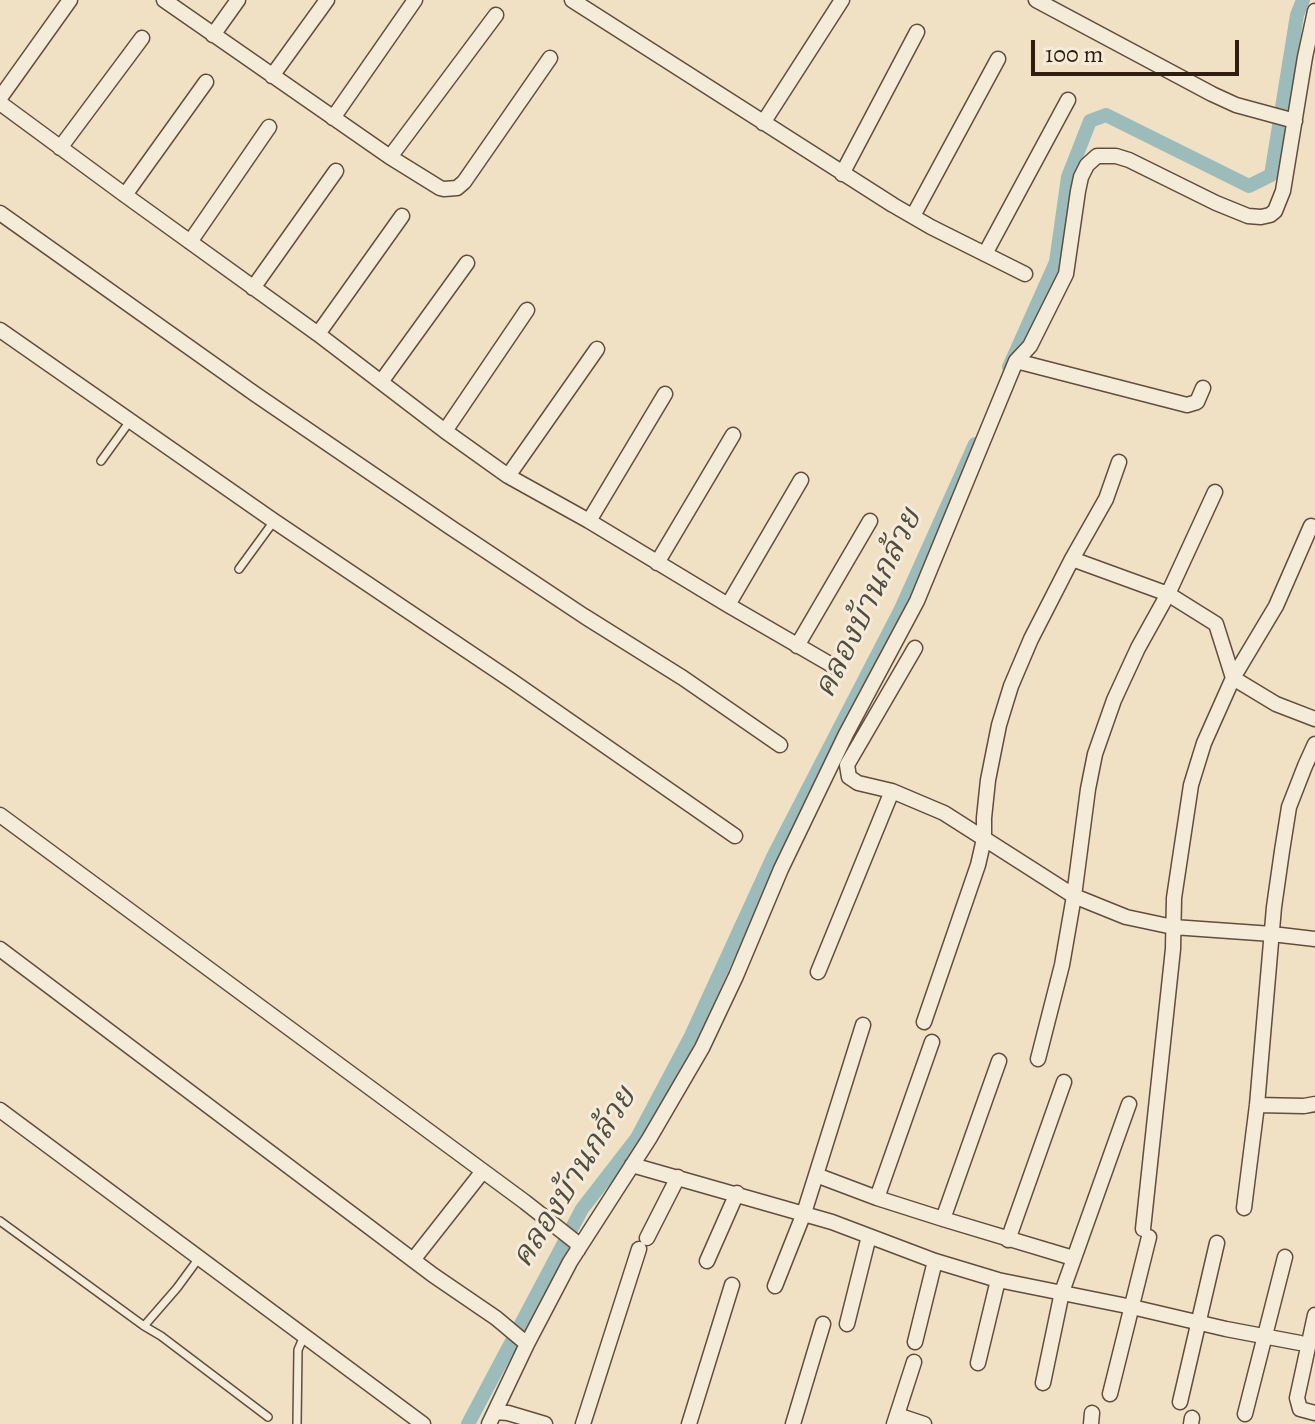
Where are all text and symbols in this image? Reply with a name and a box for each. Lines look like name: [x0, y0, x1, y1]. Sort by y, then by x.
scale bar: [1035, 24, 1243, 74]
text: 100 m: [1045, 38, 1104, 70]
water label: คลองบ้านกล้วย: [807, 503, 931, 705]
water label: คลองบ้านกล้วย: [504, 1081, 646, 1275]

